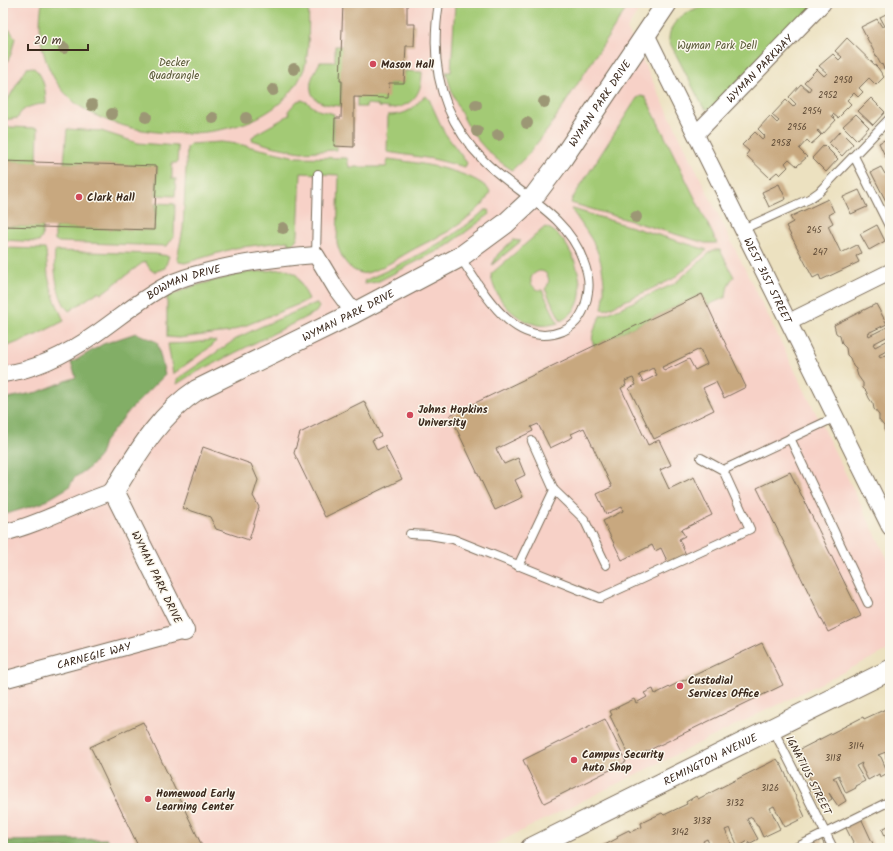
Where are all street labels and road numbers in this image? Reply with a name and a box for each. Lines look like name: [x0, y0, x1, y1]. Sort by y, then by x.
street label: WYMAN PARKWAY: [722, 30, 798, 108]
street label: WYMAN PARK DRIVE: [565, 56, 637, 151]
street label: WEST 31ST STREET: [738, 235, 797, 328]
street label: BOWMAN DRIVE: [143, 260, 223, 305]
street label: WYMAN PARK DRIVE: [299, 285, 399, 347]
street label: WYMAN PARK DRIVE: [126, 528, 187, 627]
street label: CARNEGIE WAY: [55, 638, 134, 675]
street label: REMINGTON AVENUE: [660, 729, 761, 791]
street label: IGNATIUS STREET: [780, 732, 836, 819]

